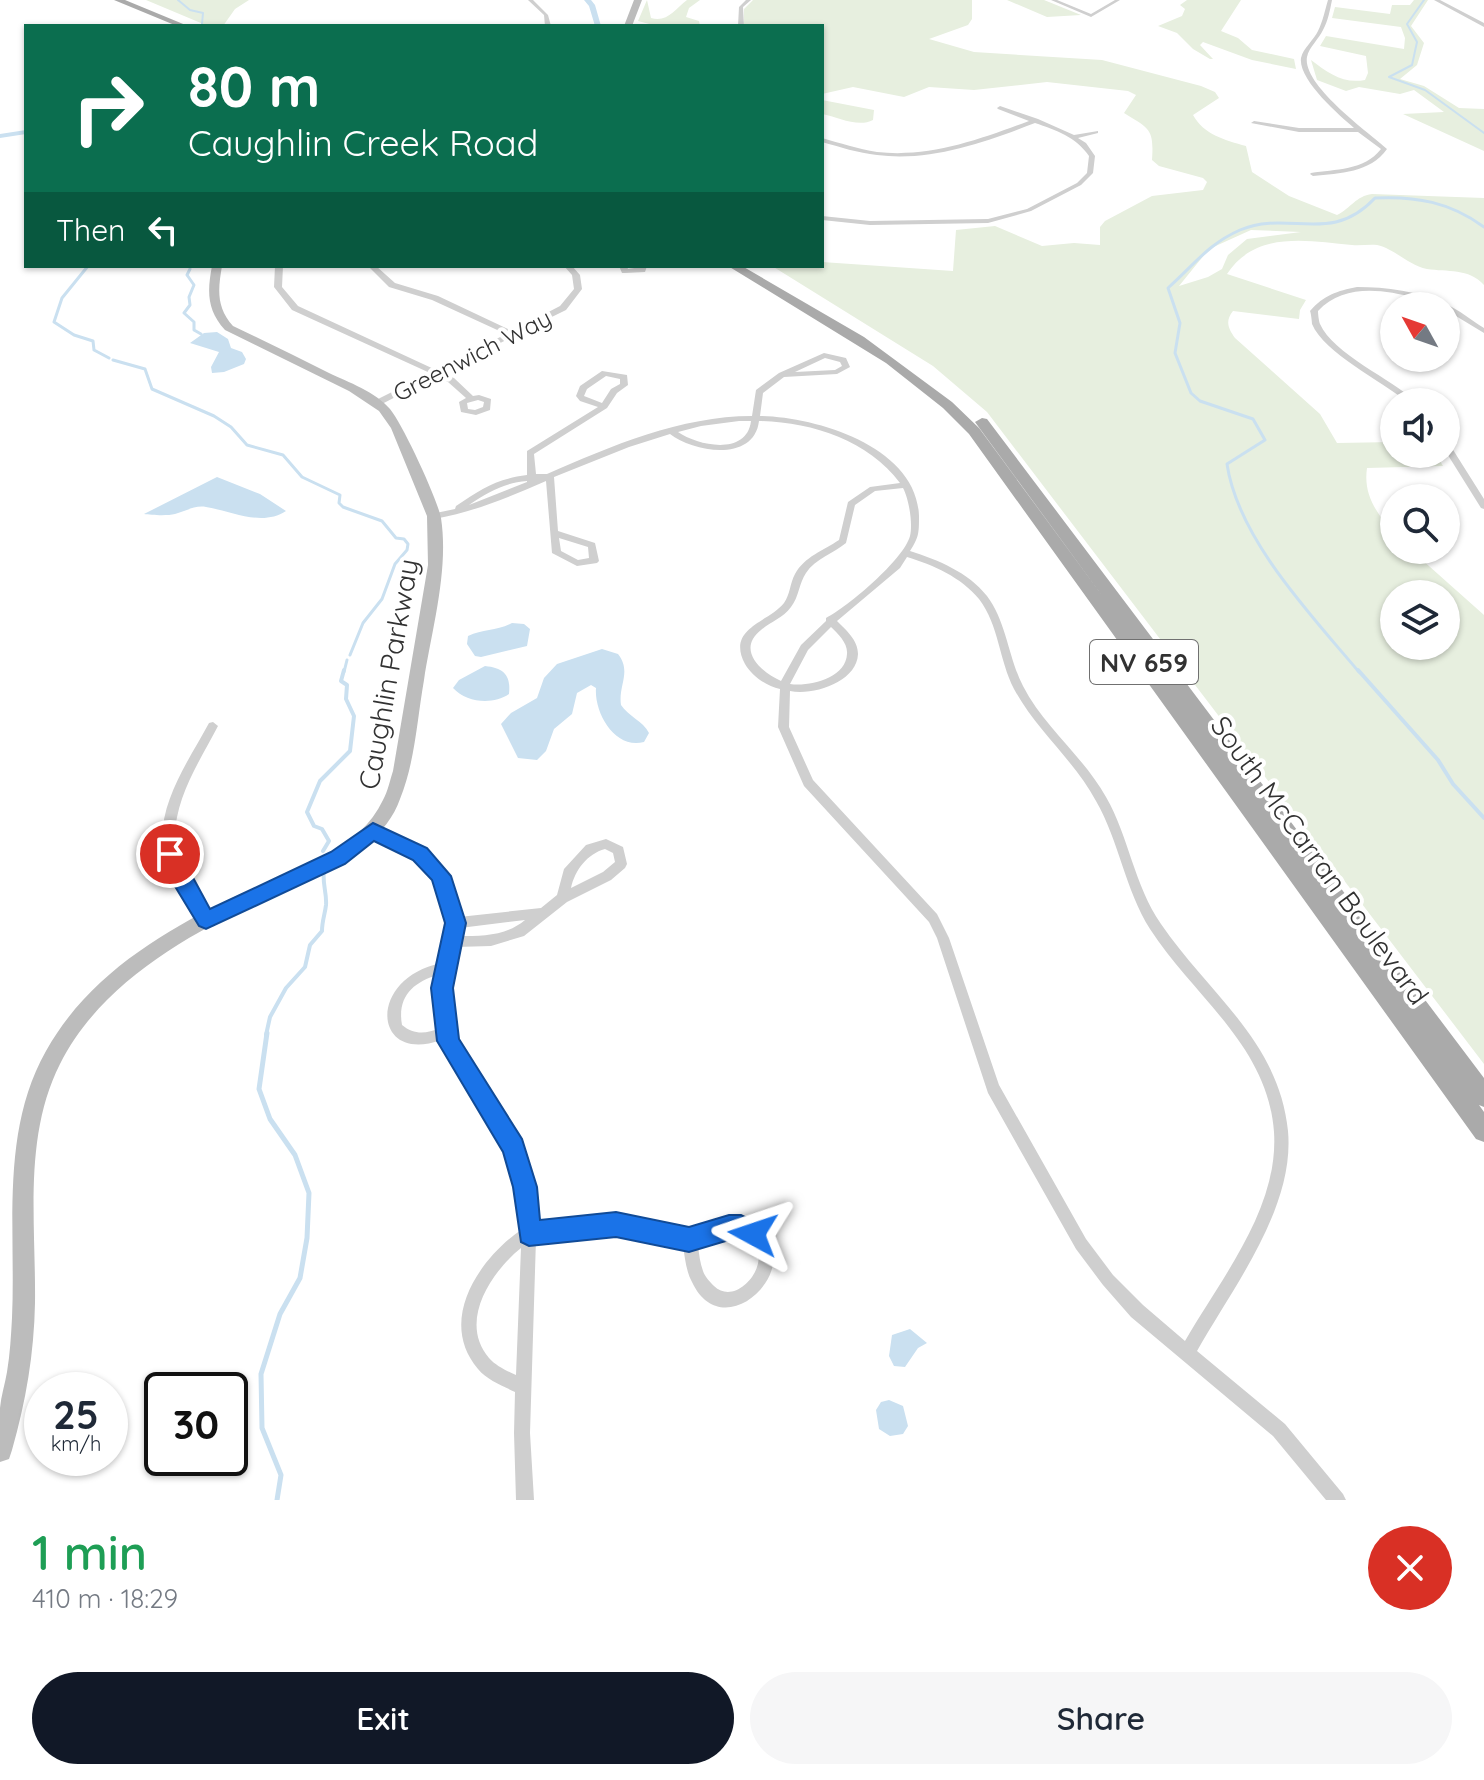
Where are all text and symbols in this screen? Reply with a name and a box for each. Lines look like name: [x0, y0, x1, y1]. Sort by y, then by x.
text: 80 m: [188, 51, 320, 121]
icon: right: [56, 56, 160, 160]
text: Caughlin Creek Road: [188, 120, 538, 165]
icon: left: [141, 208, 185, 252]
text: Then: [56, 211, 125, 249]
north arrow: [1380, 292, 1460, 372]
map controls: [1380, 292, 1460, 660]
street label: Greenwich Way: [388, 302, 556, 408]
button: sound: [1380, 388, 1460, 468]
button: search: [1380, 484, 1460, 564]
street label: Caughlin Parkway: [350, 556, 426, 792]
button: layers: [1380, 580, 1460, 660]
road number: NV 659: [1090, 640, 1198, 684]
street label: South McCarran Boulevard: [1203, 709, 1437, 1011]
pin: [136, 820, 204, 888]
icon: arrive: [148, 832, 192, 876]
position arrow: [711, 1192, 795, 1276]
speed limit sign: 30: [144, 1372, 248, 1476]
text: 25: [53, 1389, 99, 1439]
text: km/h: [51, 1431, 101, 1456]
text: 1 min: [32, 1522, 147, 1582]
button: close: [1368, 1526, 1452, 1610]
text: 410 m · 18:29: [32, 1582, 178, 1615]
button: Exit: [32, 1672, 734, 1764]
button: Share: [750, 1672, 1452, 1764]

